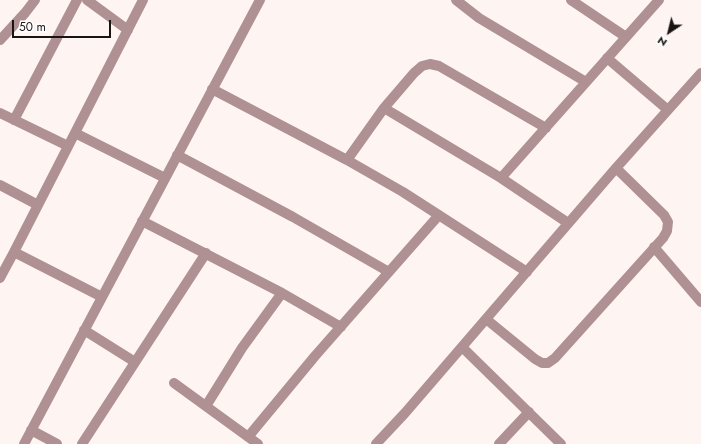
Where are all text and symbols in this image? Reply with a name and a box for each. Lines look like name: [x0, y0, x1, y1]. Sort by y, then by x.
scale bar: [14, 12, 113, 38]
north arrow: [649, 12, 689, 52]
text: 50 m: [19, 18, 46, 36]
text: N: [654, 33, 670, 51]

